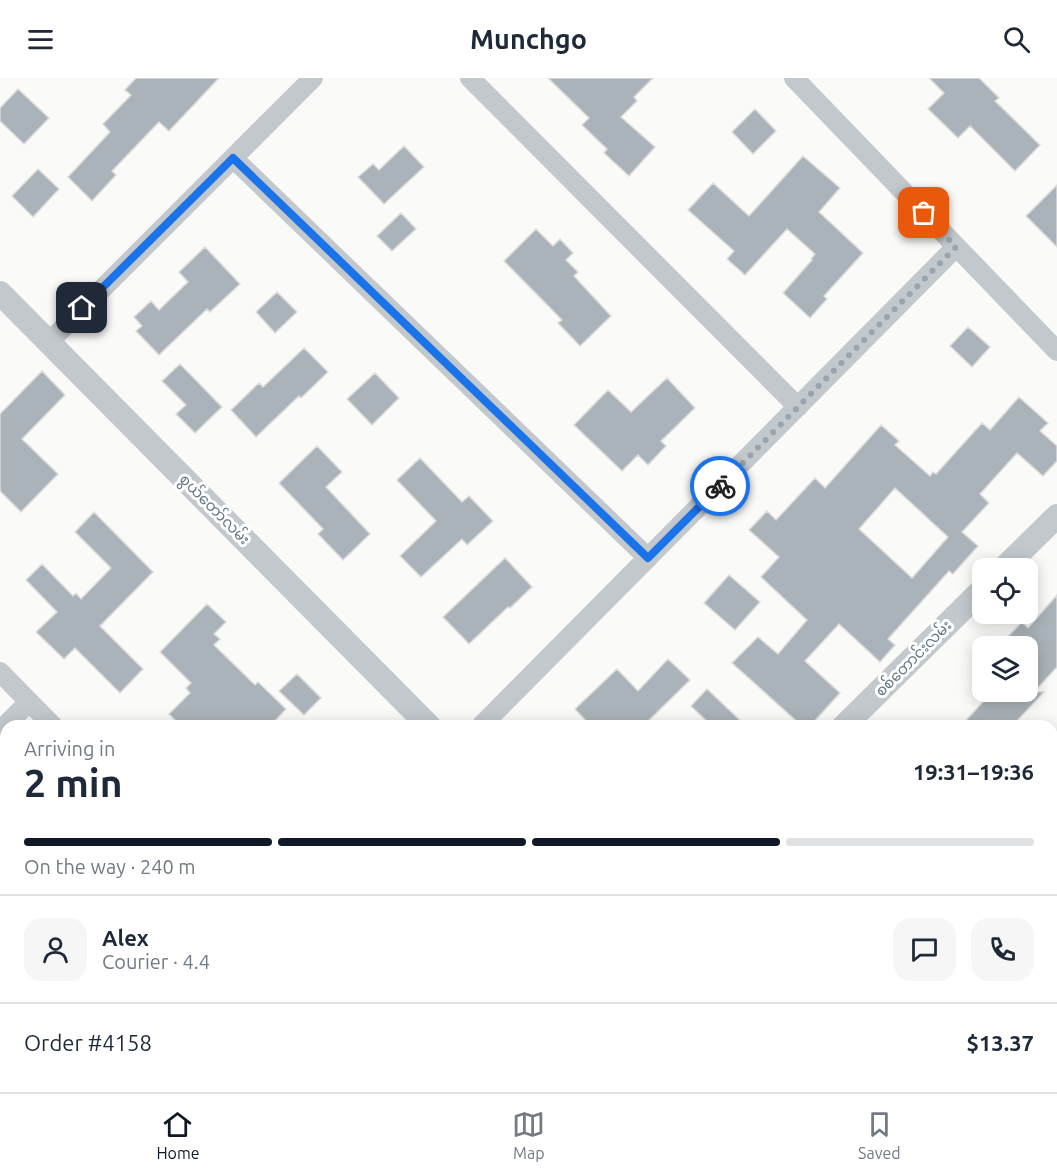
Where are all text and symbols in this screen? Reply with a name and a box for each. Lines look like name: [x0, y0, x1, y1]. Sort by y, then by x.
icon: menu: [24, 23, 57, 56]
icon: search: [1000, 23, 1033, 56]
text: Munchgo: [470, 24, 587, 54]
pin: [898, 187, 949, 238]
icon: bag: [907, 196, 940, 229]
pin: [56, 282, 107, 333]
icon: home: [65, 291, 98, 324]
courier: [690, 456, 750, 516]
street label: စွယ်တော်လမ်း: [174, 470, 254, 550]
icon: bike: [704, 470, 737, 503]
map controls: [972, 558, 1038, 702]
button: locate: [972, 558, 1038, 624]
street label: စစ်တောင်းလမ်း: [871, 616, 954, 699]
button: layers: [972, 636, 1038, 702]
text: Arriving in: [24, 737, 115, 760]
text: 19:31–19:36: [913, 759, 1034, 784]
text: 2 min: [24, 761, 123, 804]
text: On the way · 240 m: [24, 855, 196, 878]
button: person: [24, 918, 87, 981]
button: chat: [893, 918, 956, 981]
button: phone: [971, 918, 1034, 981]
text: Alex: [102, 925, 149, 950]
text: Courier · 4.4: [102, 950, 210, 973]
text: Order #4158: [24, 1030, 152, 1055]
text: $13.37: [967, 1030, 1034, 1055]
tab: Home: [156, 1108, 200, 1162]
tab: Map: [512, 1108, 545, 1162]
tab: Saved: [858, 1108, 901, 1162]

